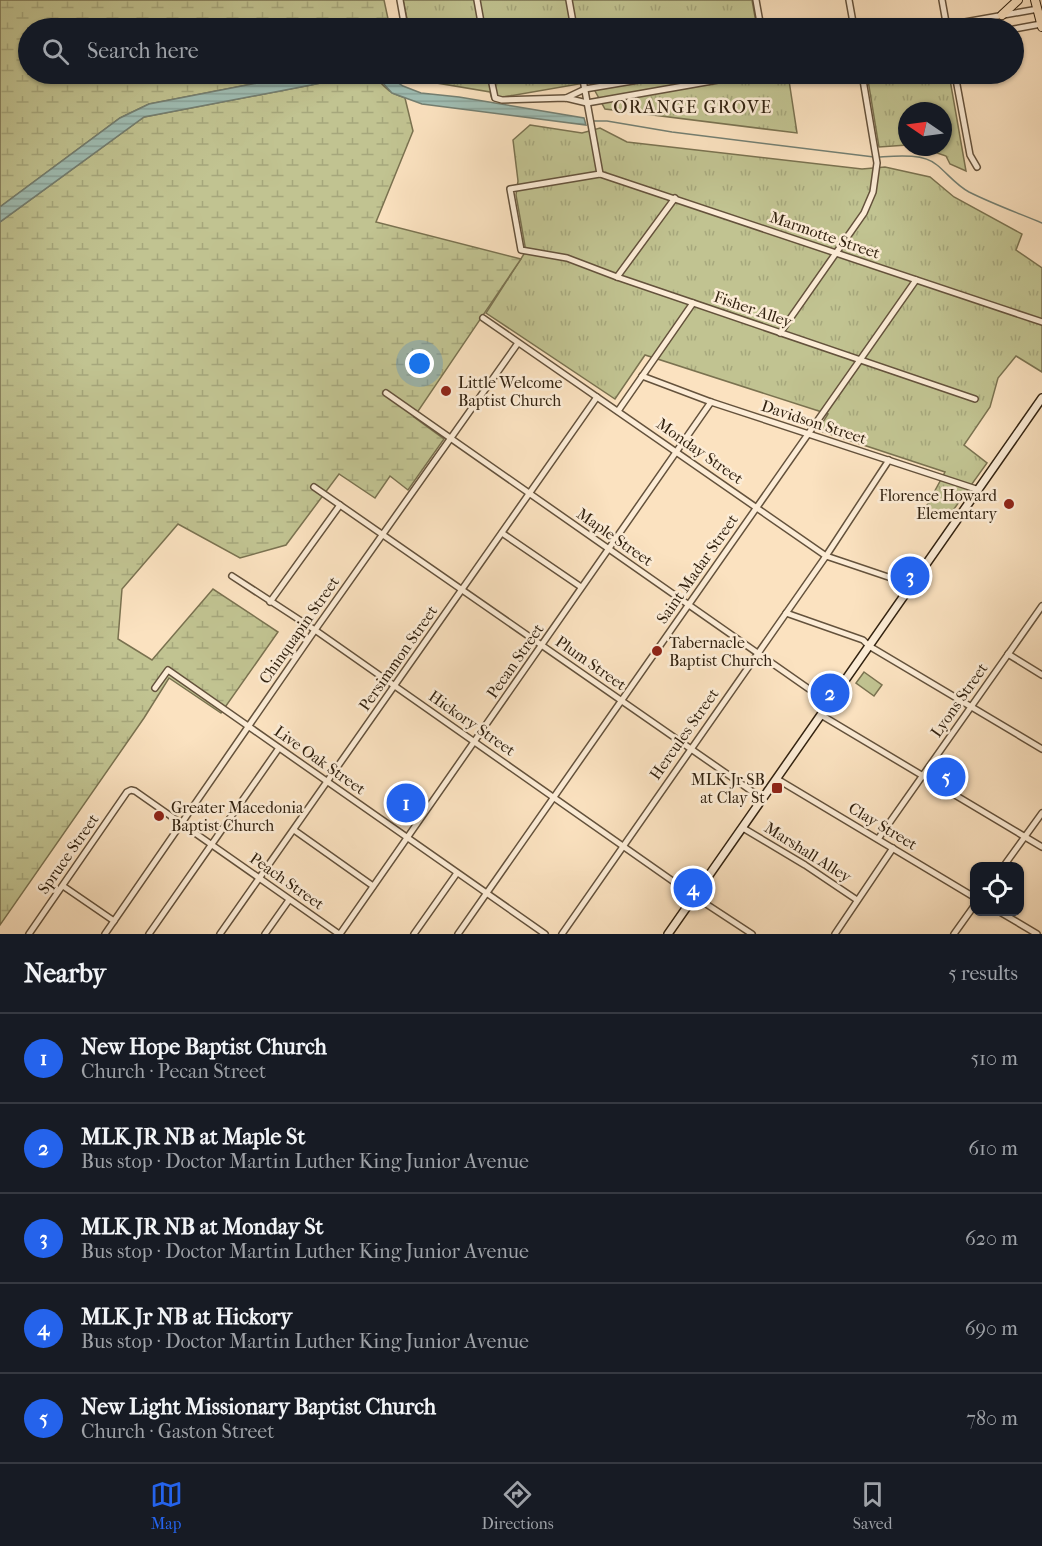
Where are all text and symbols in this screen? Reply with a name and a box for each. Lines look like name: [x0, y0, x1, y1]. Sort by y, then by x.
search box: [18, 18, 1024, 84]
icon: search: [39, 35, 72, 68]
text: Search here: [87, 38, 199, 64]
district label: ORANGE GROVE: [613, 97, 773, 118]
north arrow: [898, 102, 952, 156]
street label: Marmotte Street: [767, 207, 883, 263]
street label: Fisher Alley: [711, 287, 795, 331]
your location: [405, 349, 434, 378]
place label: Little Welcome Baptist Church: [458, 373, 562, 410]
marker: Little Welcome Baptist Church: [439, 384, 453, 398]
street label: Davidson Street: [759, 396, 869, 448]
street label: Monday Street: [653, 414, 747, 488]
place label: Florence Howard Elementary: [879, 486, 997, 523]
marker: Florence Howard Elementary: [1002, 497, 1016, 511]
street label: Maple Street: [573, 504, 657, 570]
street label: Saint Madar Street: [652, 510, 742, 627]
pin: 3: [890, 554, 930, 598]
street label: Chinquapin Street: [255, 572, 343, 687]
street label: Persimmon Street: [355, 601, 442, 714]
street label: Pecan Street: [482, 620, 548, 702]
street label: Plum Street: [552, 632, 630, 694]
place label: Tabernacle Baptist Church: [669, 633, 772, 670]
marker: Tabernacle Baptist Church: [650, 644, 664, 658]
street label: Lyons Street: [926, 659, 992, 741]
pin: 2: [810, 670, 850, 716]
street label: Hercules Street: [646, 684, 723, 783]
street label: Hickory Street: [425, 686, 519, 760]
street label: Live Oak Street: [271, 722, 370, 799]
pin: 5: [926, 754, 966, 800]
place label: MLK Jr SB at Clay St: [691, 770, 765, 807]
pin: 1: [386, 780, 426, 826]
marker: MLK Jr SB at Clay St: [770, 781, 784, 795]
place label: Greater Macedonia Baptist Church: [171, 798, 304, 835]
street label: Clay Street: [845, 798, 921, 854]
marker: Greater Macedonia Baptist Church: [152, 809, 166, 823]
street label: Spruce Street: [33, 810, 103, 898]
street label: Marshall Alley: [761, 818, 855, 886]
street label: Peach Street: [246, 848, 328, 914]
map controls: [970, 862, 1024, 916]
button: locate: [970, 862, 1024, 916]
pin: 4: [674, 866, 712, 910]
text: Nearby: [24, 958, 106, 989]
text: 5 results: [948, 962, 1018, 985]
text: New Hope Baptist Church: [81, 1034, 327, 1060]
text: 1: [40, 1047, 47, 1070]
text: 510 m: [970, 1047, 1018, 1070]
text: Church · Pecan Street: [81, 1060, 266, 1083]
text: MLK JR NB at Maple St: [81, 1124, 305, 1150]
text: 2: [38, 1137, 49, 1160]
text: 610 m: [968, 1137, 1018, 1160]
text: Bus stop · Doctor Martin Luther King Junior Avenue: [81, 1150, 529, 1173]
text: MLK JR NB at Monday St: [81, 1214, 323, 1240]
text: 3: [39, 1227, 48, 1250]
text: 620 m: [965, 1227, 1018, 1250]
text: Bus stop · Doctor Martin Luther King Junior Avenue: [81, 1240, 529, 1263]
text: MLK Jr NB at Hickory: [81, 1304, 292, 1330]
text: 4: [38, 1317, 49, 1340]
text: 690 m: [965, 1317, 1018, 1340]
text: Bus stop · Doctor Martin Luther King Junior Avenue: [81, 1330, 529, 1353]
text: New Light Missionary Baptist Church: [81, 1394, 436, 1420]
text: 5: [39, 1407, 48, 1430]
text: 780 m: [966, 1407, 1018, 1430]
text: Church · Gaston Street: [81, 1420, 274, 1443]
tab: Map: [150, 1478, 183, 1533]
tab: Directions: [482, 1478, 554, 1533]
tab: Saved: [853, 1478, 892, 1533]

